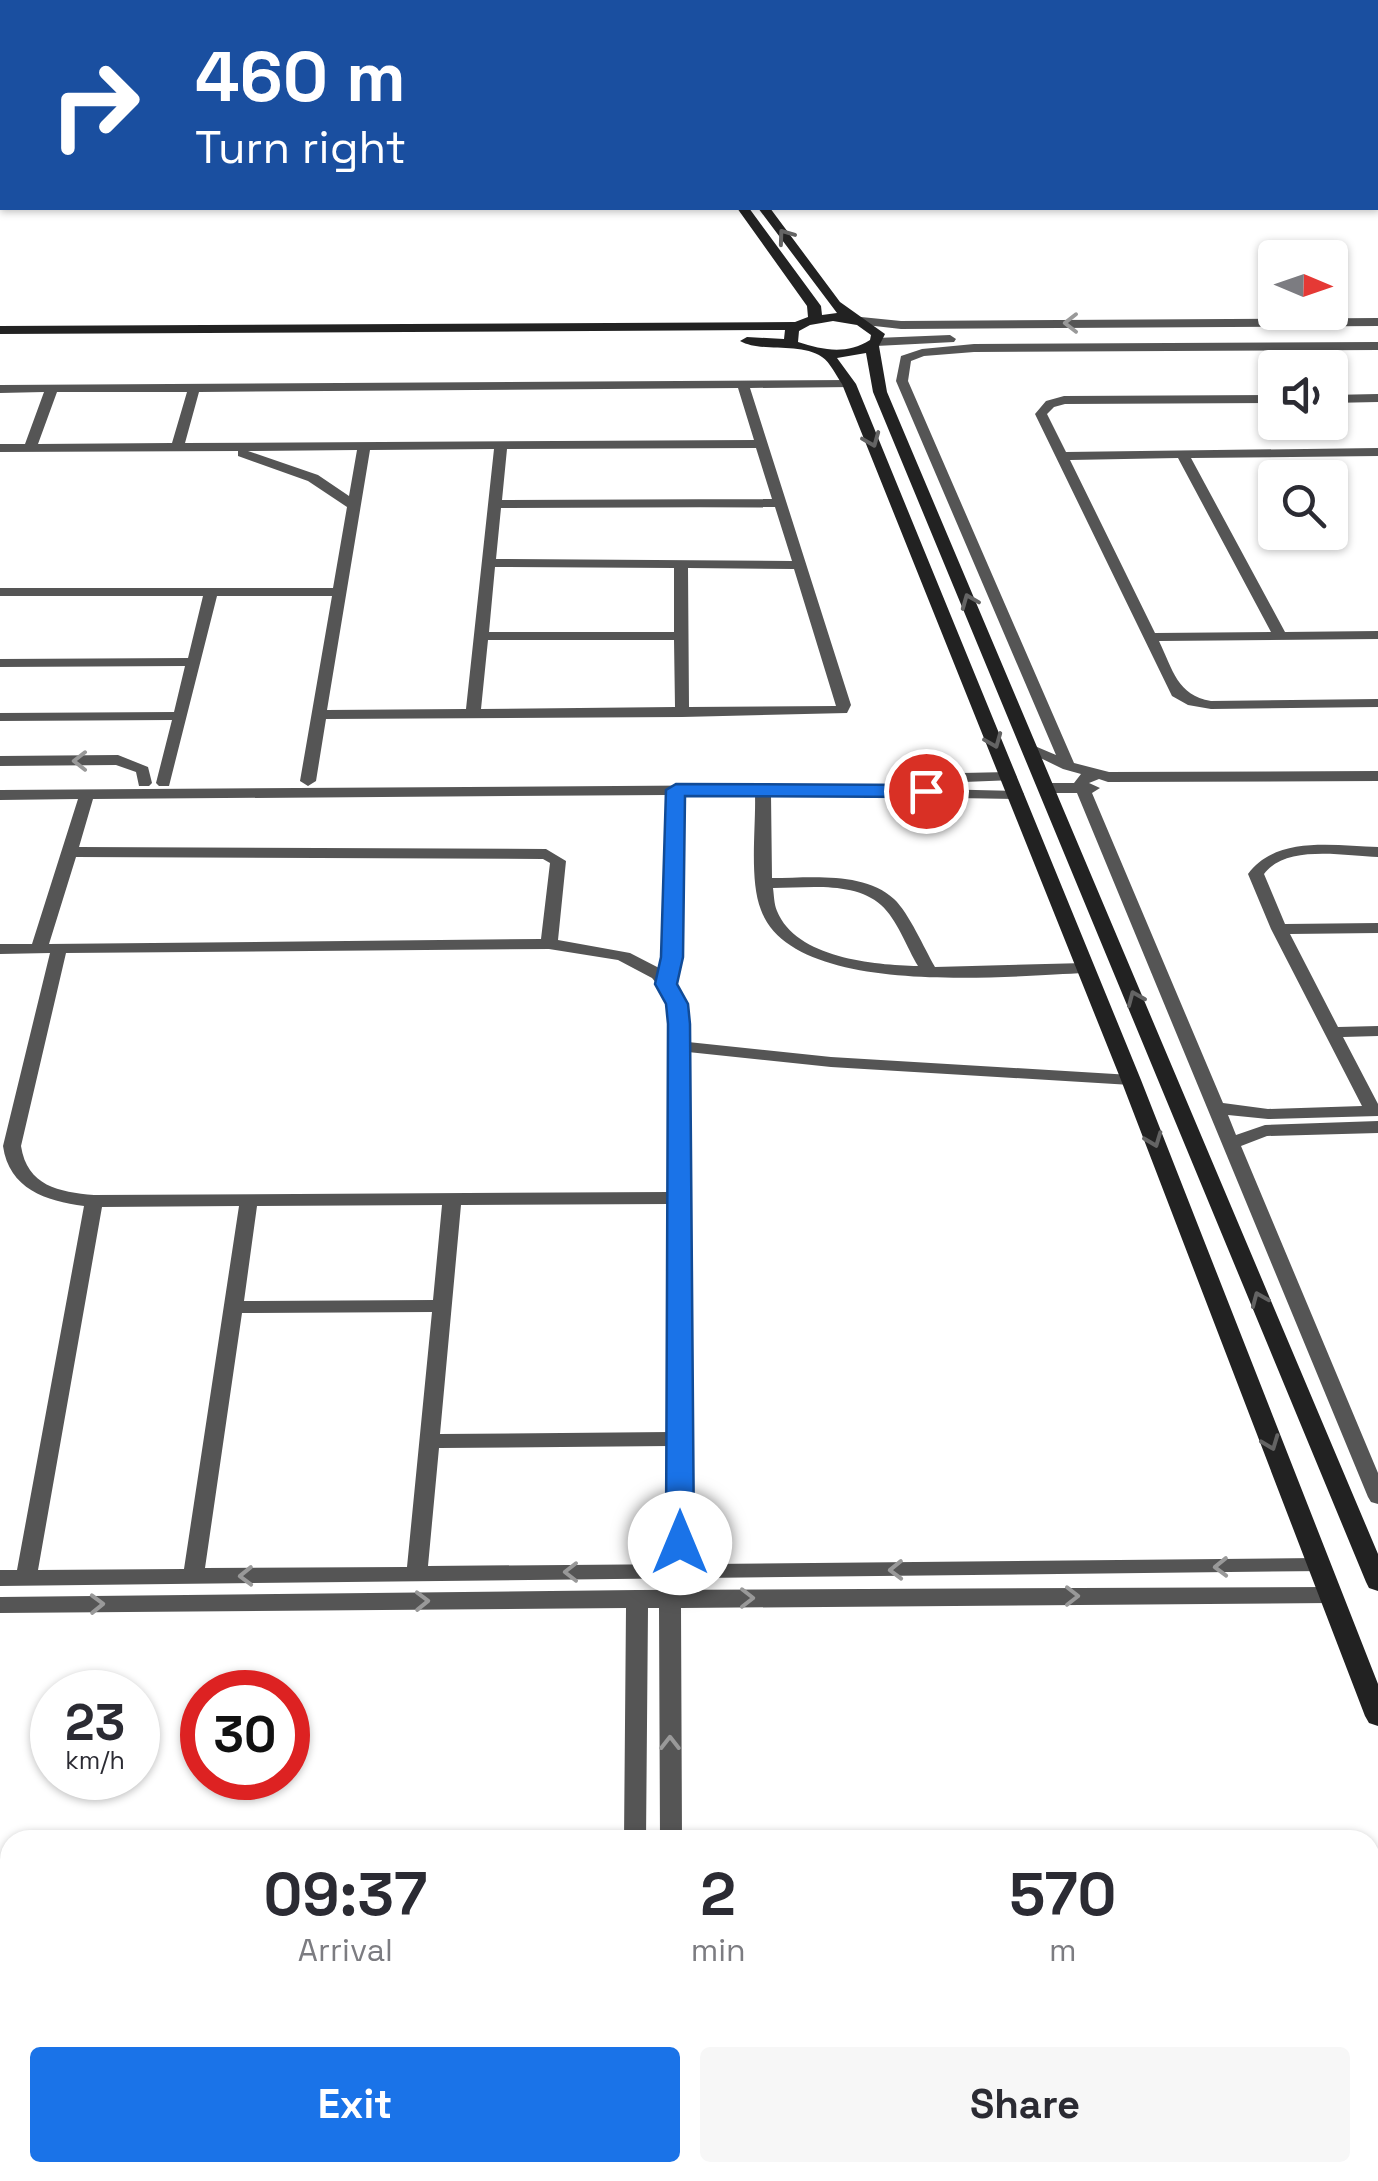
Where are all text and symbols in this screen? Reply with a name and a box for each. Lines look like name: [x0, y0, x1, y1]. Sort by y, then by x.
text: 460 m: [195, 32, 406, 121]
icon: right: [30, 40, 160, 170]
text: Turn right: [195, 119, 406, 176]
one-way arrow: [780, 229, 797, 247]
north arrow: [1258, 240, 1348, 330]
map controls: [1258, 240, 1348, 550]
one-way arrow: [1062, 312, 1078, 334]
button: sound: [1258, 350, 1348, 440]
one-way arrow: [860, 430, 880, 448]
button: search: [1258, 460, 1348, 550]
one-way arrow: [961, 594, 981, 611]
one-way arrow: [983, 731, 1003, 749]
pin: [884, 749, 969, 834]
one-way arrow: [71, 750, 87, 771]
icon: arrive: [899, 764, 954, 819]
one-way arrow: [1127, 990, 1147, 1008]
one-way arrow: [1142, 1130, 1162, 1148]
one-way arrow: [1250, 1291, 1270, 1309]
one-way arrow: [1259, 1434, 1280, 1451]
position arrow: [628, 1491, 732, 1595]
one-way arrow: [1212, 1556, 1228, 1578]
one-way arrow: [887, 1559, 902, 1581]
one-way arrow: [562, 1561, 578, 1583]
one-way arrow: [237, 1565, 253, 1586]
one-way arrow: [1066, 1585, 1081, 1607]
one-way arrow: [740, 1587, 756, 1608]
one-way arrow: [416, 1590, 431, 1612]
one-way arrow: [90, 1593, 106, 1615]
speed limit sign: 30: [180, 1670, 310, 1800]
text: 23: [65, 1691, 125, 1755]
one-way arrow: [659, 1734, 681, 1750]
text: km/h: [65, 1744, 125, 1776]
text: 09:37: [264, 1856, 427, 1933]
text: 2: [700, 1856, 736, 1933]
text: 570: [1009, 1856, 1116, 1933]
text: Arrival: [298, 1930, 393, 1970]
text: min: [691, 1930, 746, 1970]
text: m: [1049, 1930, 1077, 1970]
button: Exit: [30, 2047, 680, 2162]
button: Share: [700, 2047, 1350, 2162]

